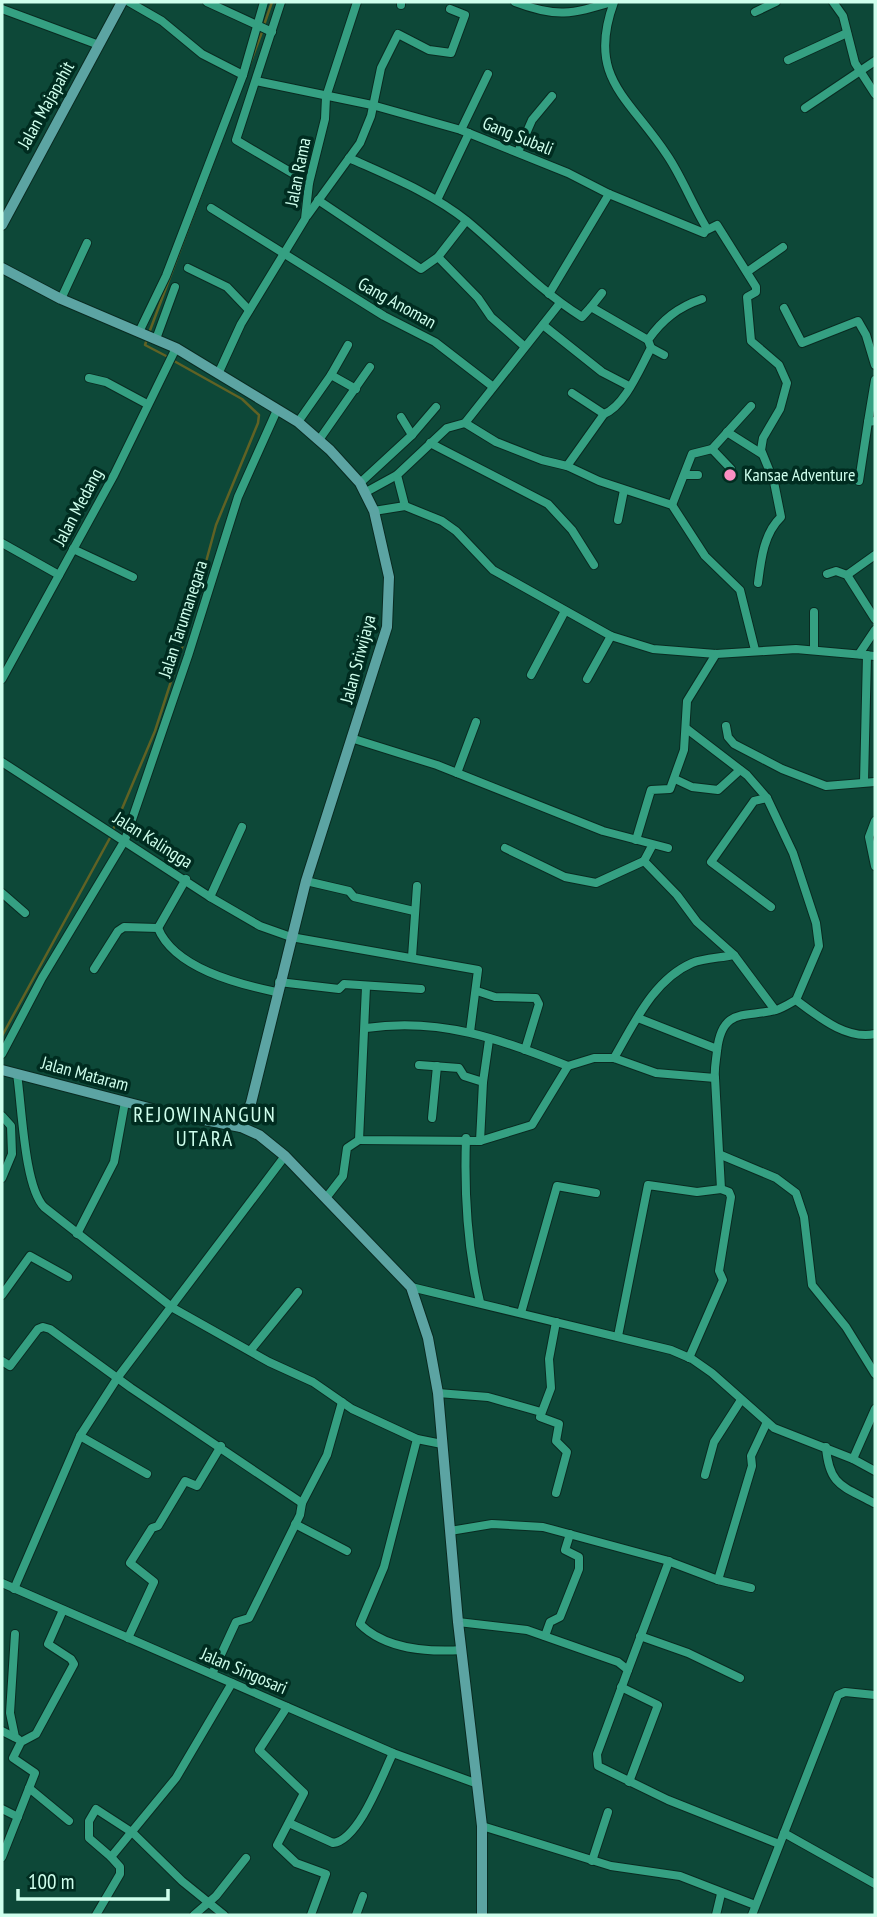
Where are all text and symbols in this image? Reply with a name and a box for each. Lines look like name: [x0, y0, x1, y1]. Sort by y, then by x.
street label: Jalan Majapahit: [12, 57, 79, 153]
street label: Gang Subali: [479, 111, 557, 160]
street label: Jalan Rama: [279, 136, 315, 209]
street label: Gang Anoman: [354, 272, 440, 333]
place label: Kansae Adventure: [744, 463, 855, 486]
street label: Jalan Medang: [47, 464, 107, 550]
marker: Kansae Adventure: [722, 467, 738, 483]
street label: Jalan Tarumanegara: [152, 557, 212, 681]
street label: Jalan Sriwijaya: [334, 612, 380, 707]
street label: Jalan Kalingga: [109, 806, 197, 873]
street label: Jalan Mataram: [38, 1051, 131, 1096]
district label: REJOWINANGUN UTARA: [133, 1101, 277, 1152]
street label: Jalan Singosari: [197, 1642, 291, 1699]
scale bar: [18, 1857, 168, 1901]
text: 100 m: [28, 1868, 74, 1895]

